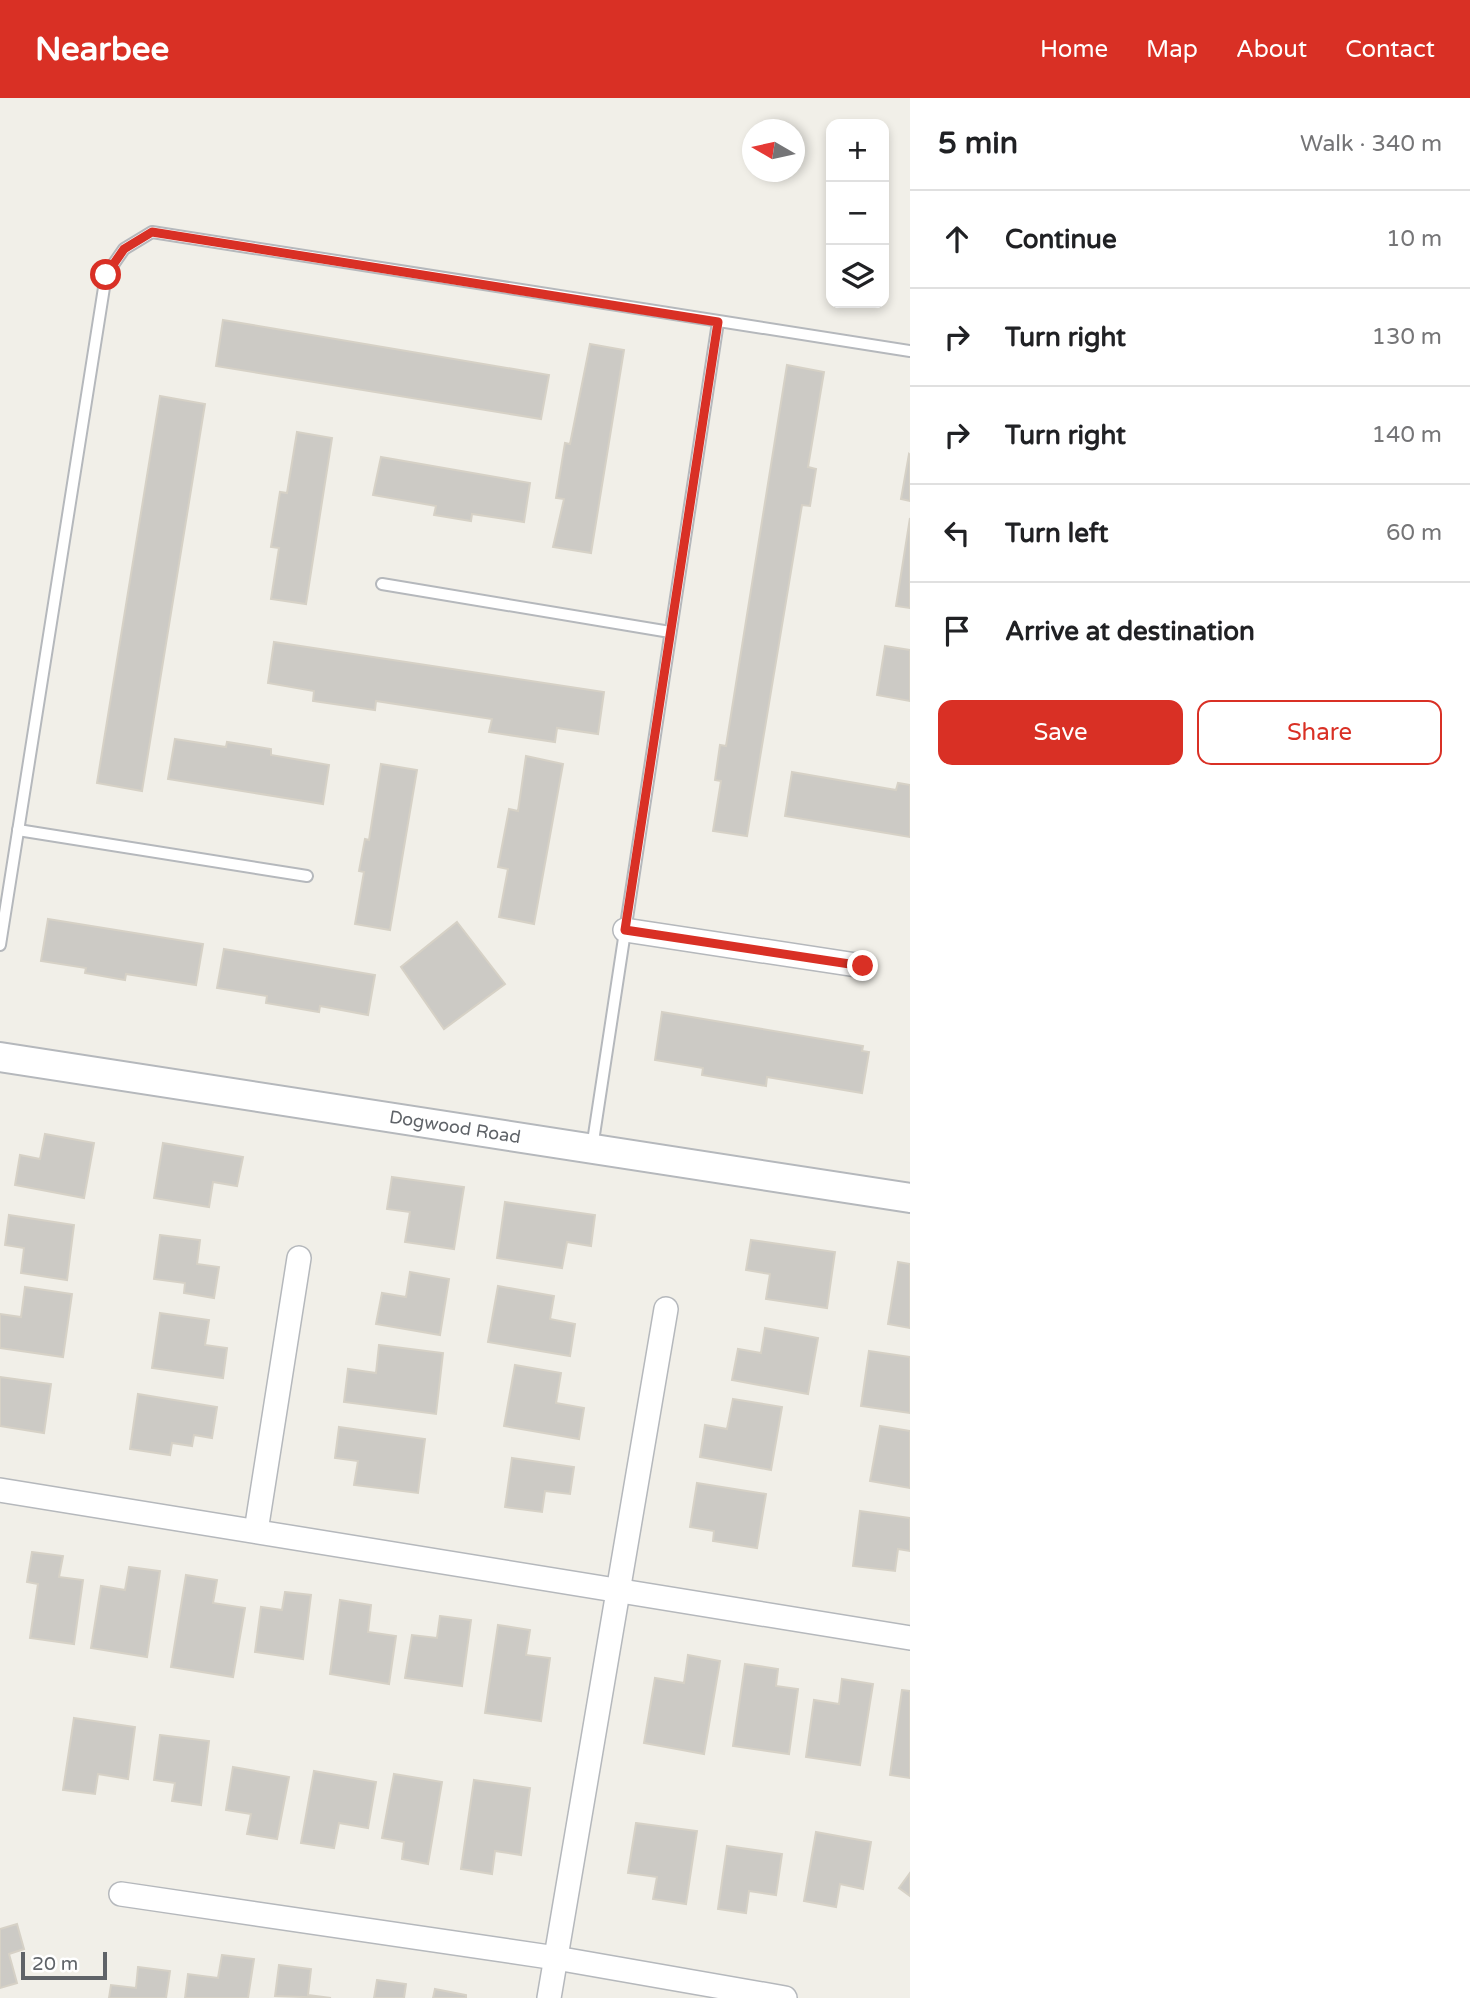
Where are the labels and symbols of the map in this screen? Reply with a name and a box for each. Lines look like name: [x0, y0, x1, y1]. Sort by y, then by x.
north arrow: [742, 119, 805, 182]
route start: [90, 259, 121, 290]
route end: [847, 950, 878, 981]
street label: Dogwood Road: [388, 1106, 522, 1148]
scale bar: [21, 1949, 107, 1981]

